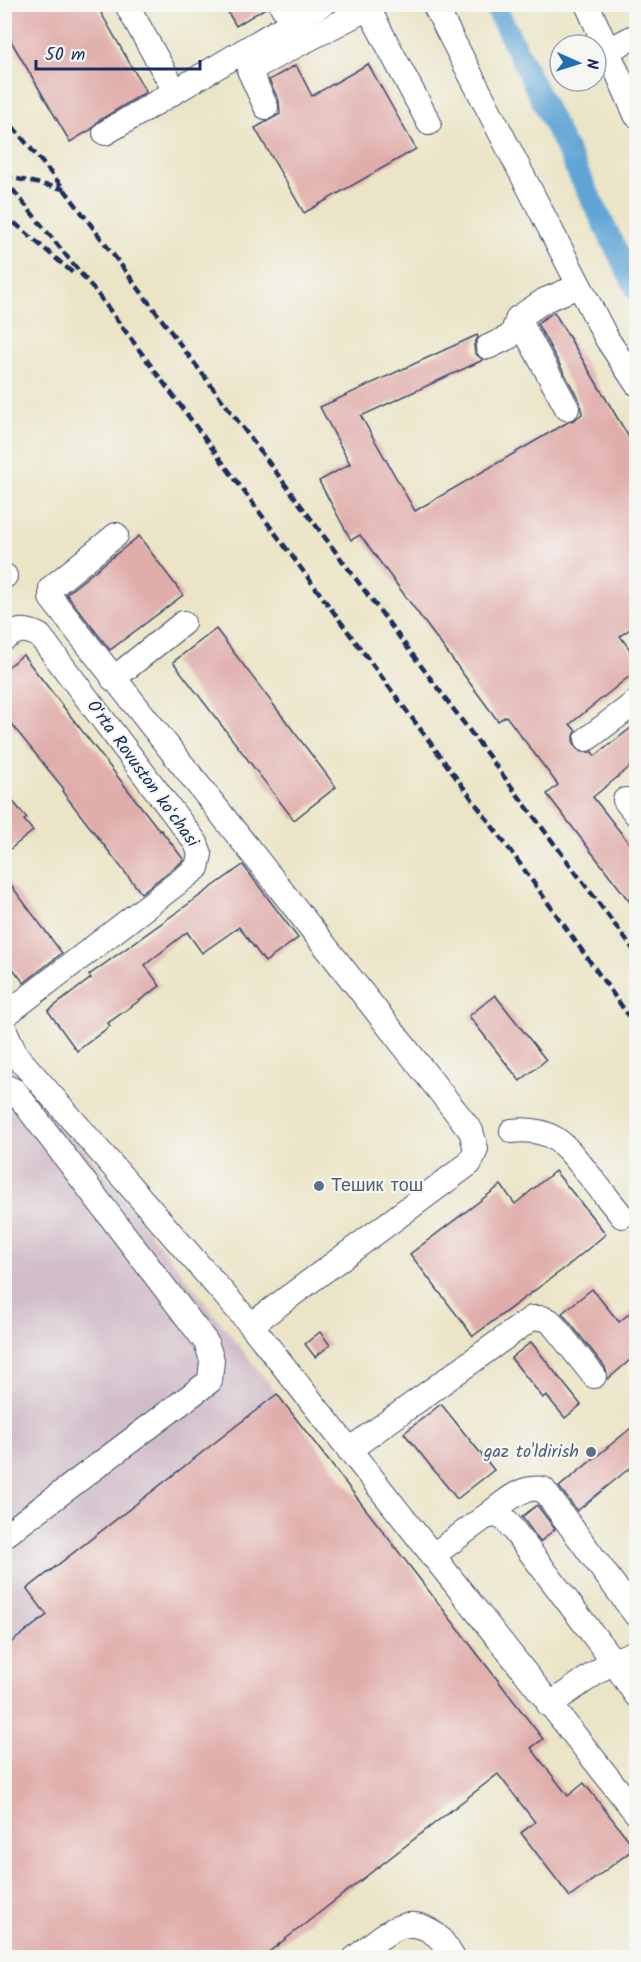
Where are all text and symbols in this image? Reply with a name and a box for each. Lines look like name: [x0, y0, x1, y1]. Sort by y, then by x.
scale bar: [36, 33, 200, 71]
north arrow: [548, 33, 608, 93]
text: 50 m: [45, 41, 85, 70]
text: N: [579, 58, 604, 69]
street label: Oʻrta Rovuston koʻchasi: [78, 694, 206, 855]
place label: Тешик тош: [331, 1172, 423, 1201]
marker: Тешик тош: [312, 1179, 326, 1193]
place label: gaz to'ldirish: [483, 1438, 579, 1467]
marker: gaz to'ldirish: [584, 1445, 598, 1459]

